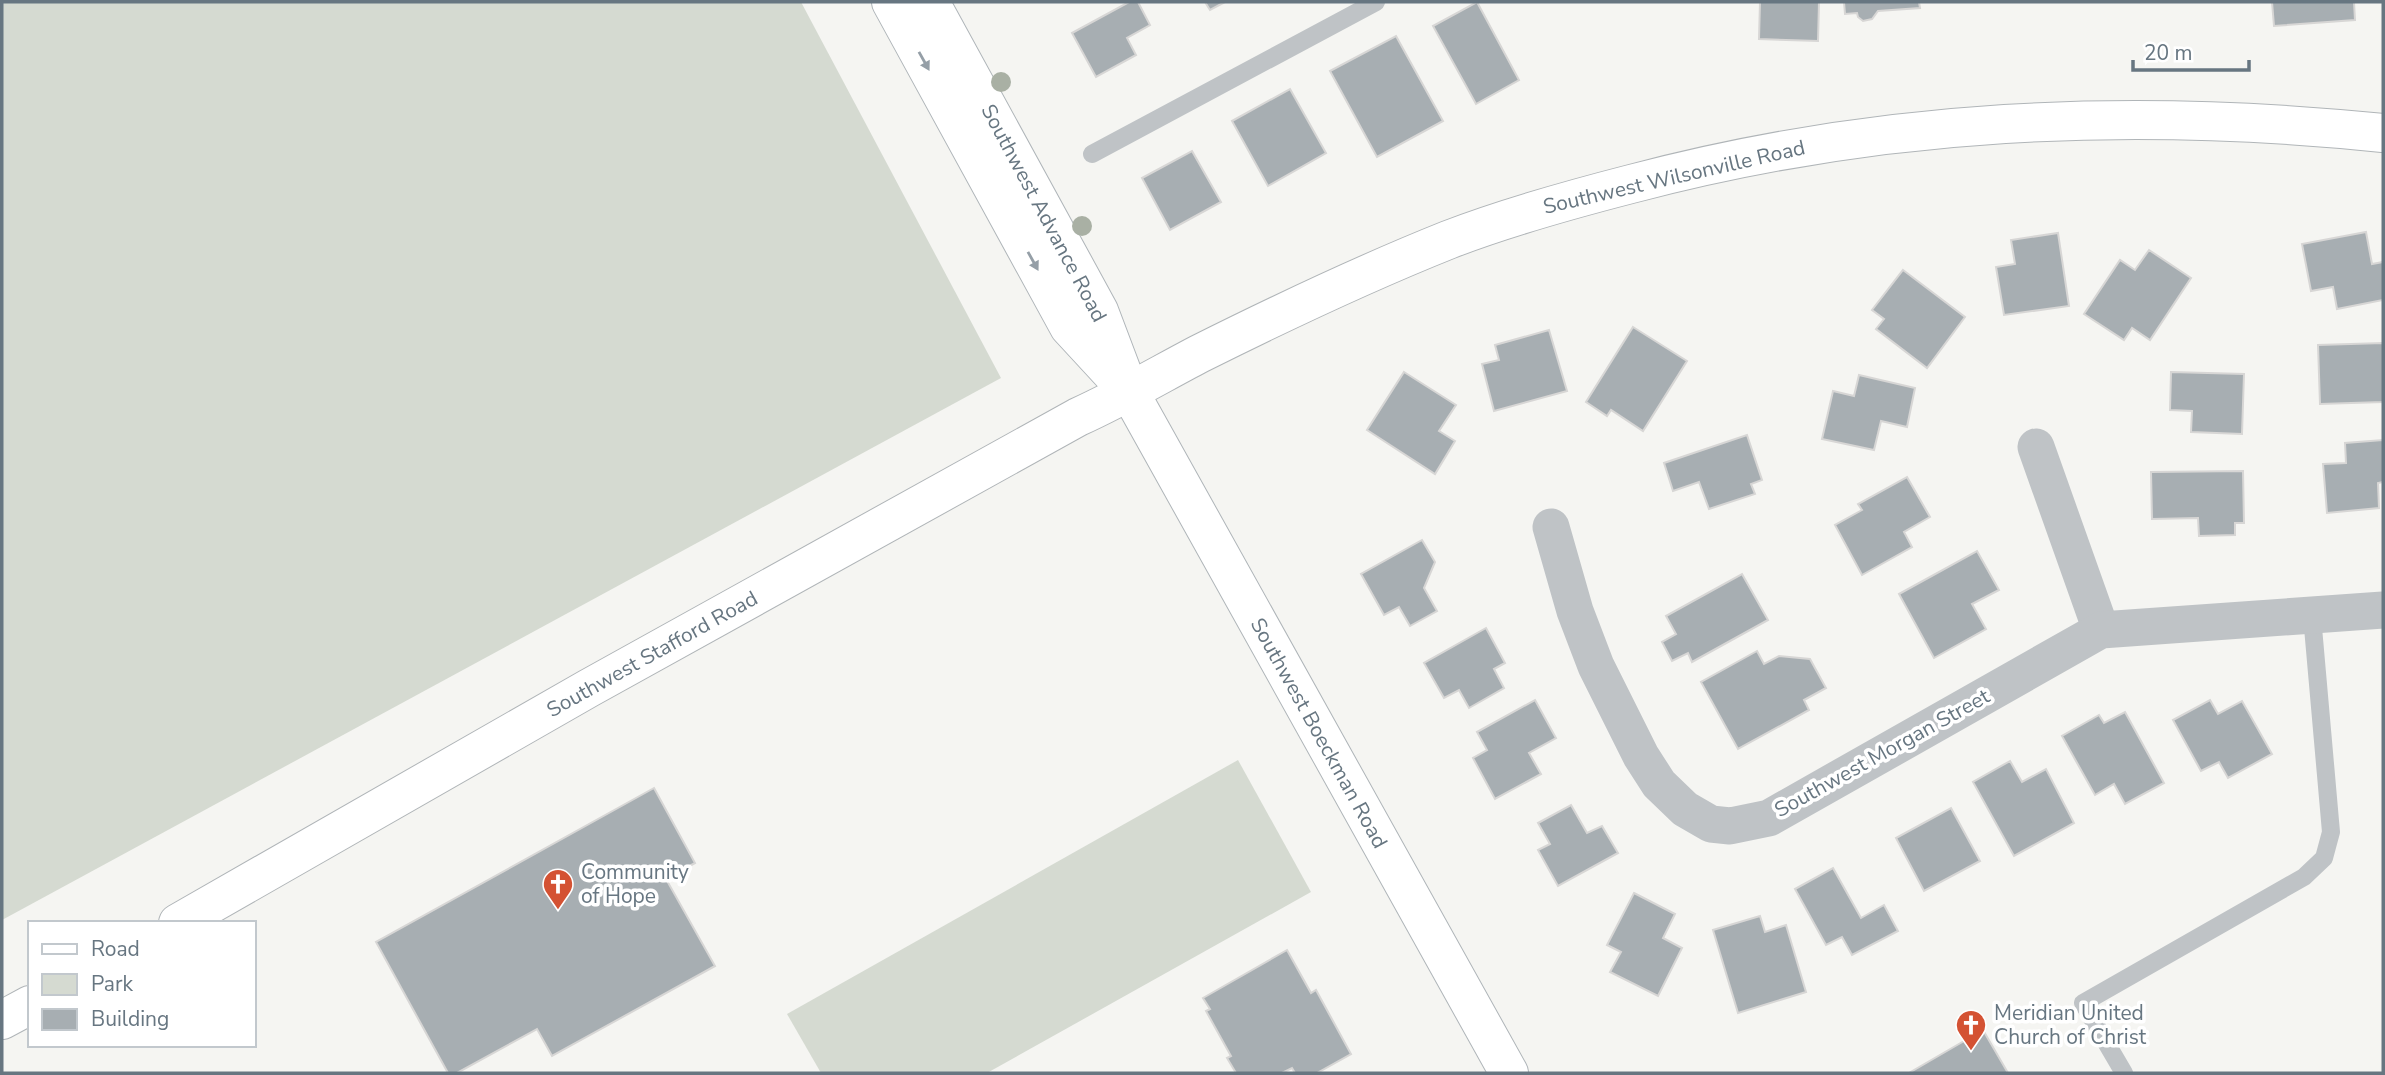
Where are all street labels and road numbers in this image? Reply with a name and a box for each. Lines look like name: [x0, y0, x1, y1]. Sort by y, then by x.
street label: Southwest Advance Road: [975, 99, 1113, 327]
street label: Southwest Wilsonville Road: [1540, 133, 1808, 221]
street label: Southwest Stafford Road: [541, 584, 763, 724]
street label: Southwest Boeckman Road: [1244, 613, 1394, 853]
street label: Southwest Morgan Street: [1769, 682, 1995, 824]

